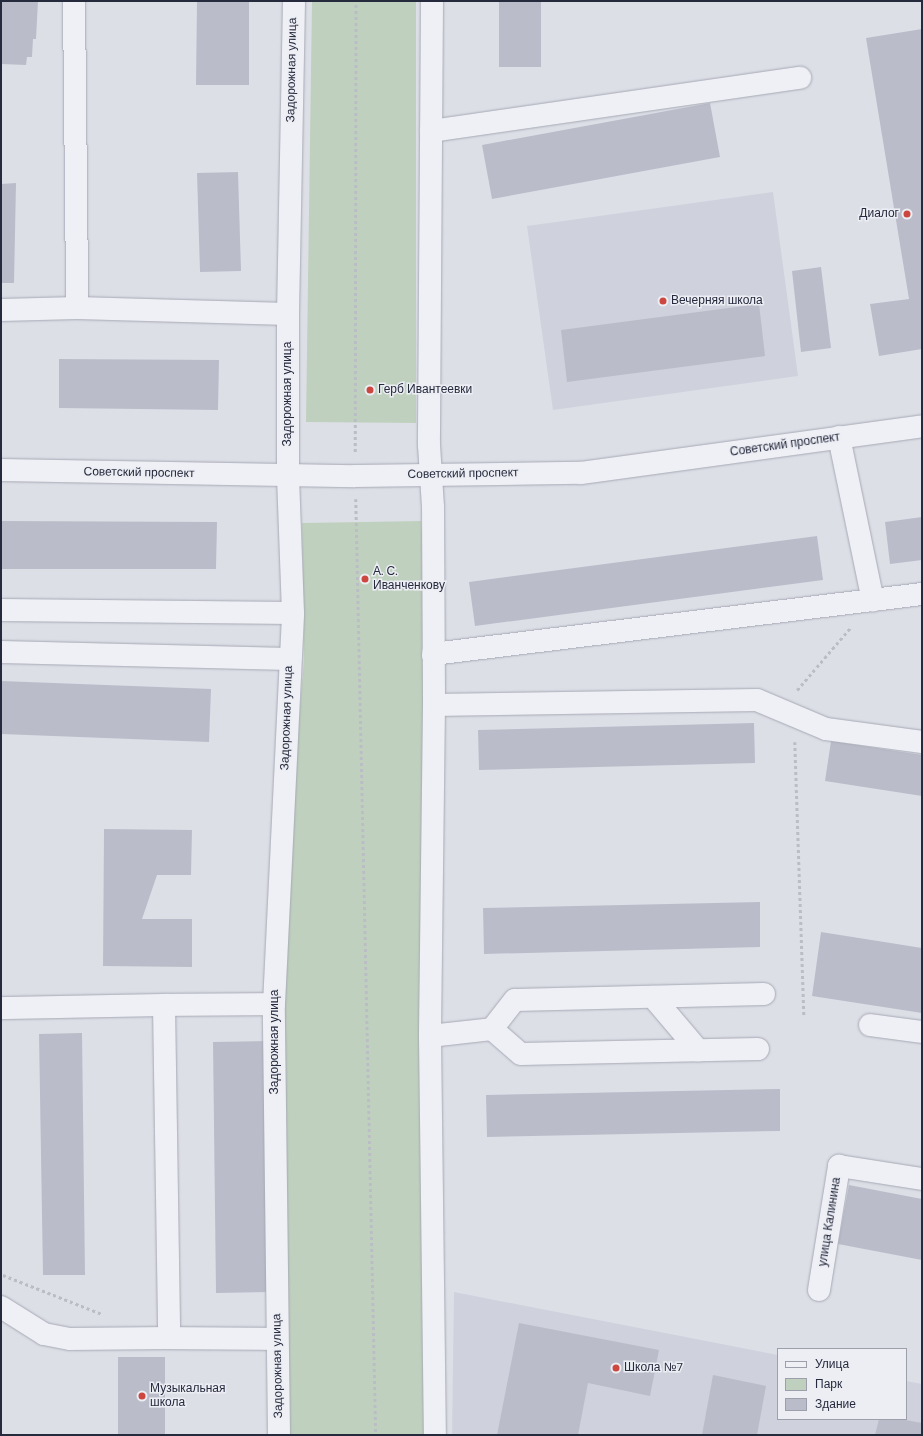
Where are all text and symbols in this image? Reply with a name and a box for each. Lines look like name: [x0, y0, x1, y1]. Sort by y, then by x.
street label: Задорожная улица: [284, 17, 300, 123]
place label: Диалог: [859, 207, 899, 221]
marker: Диалог: [902, 209, 912, 219]
place label: Вечерняя школа: [671, 294, 763, 308]
marker: Вечерняя школа: [658, 296, 668, 306]
street label: Задорожная улица: [281, 342, 295, 446]
place label: Герб Ивантеевки: [378, 383, 472, 397]
marker: Герб Ивантеевки: [365, 385, 375, 395]
street label: Советский проспект: [729, 430, 841, 460]
street label: Советский проспект: [83, 465, 195, 481]
street label: Советский проспект: [407, 466, 519, 482]
place label: А. С. Иванченкову: [373, 565, 445, 593]
marker: А. С. Иванченкову: [360, 574, 370, 584]
street label: Задорожная улица: [278, 665, 296, 771]
street label: Задорожная улица: [268, 990, 282, 1094]
street label: улица Калинина: [816, 1176, 844, 1268]
street label: Задорожная улица: [270, 1313, 286, 1419]
legend: [777, 1348, 907, 1420]
text: Улица: [815, 1356, 849, 1372]
place label: Школа №7: [624, 1361, 683, 1375]
marker: Школа №7: [611, 1363, 621, 1373]
text: Парк: [815, 1376, 842, 1392]
place label: Музыкальная школа: [150, 1382, 225, 1410]
marker: Музыкальная школа: [137, 1391, 147, 1401]
text: Здание: [815, 1396, 856, 1412]

